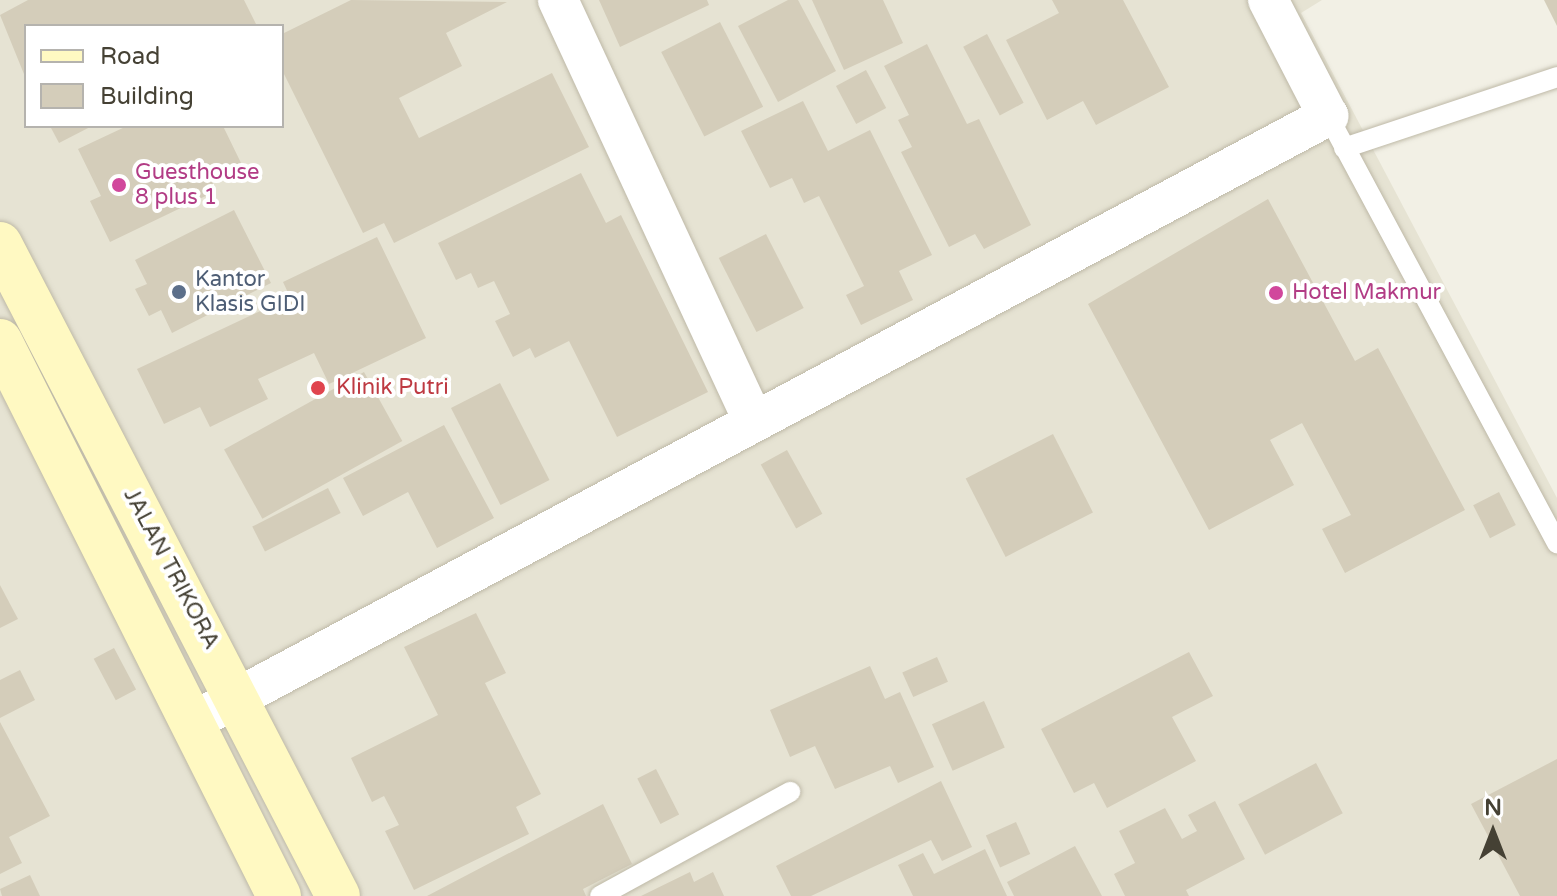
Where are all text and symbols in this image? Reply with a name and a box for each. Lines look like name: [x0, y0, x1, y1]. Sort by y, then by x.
legend: [24, 24, 284, 128]
text: Road: [100, 42, 160, 71]
text: Building: [100, 82, 194, 111]
place label: Guesthouse 8 plus 1: [135, 159, 260, 210]
marker: Guesthouse 8 plus 1: [110, 176, 128, 194]
place label: Kantor Klasis GIDI: [195, 266, 306, 318]
place label: Hotel Makmur: [1292, 280, 1441, 306]
marker: Kantor Klasis GIDI: [170, 283, 188, 301]
marker: Hotel Makmur: [1267, 284, 1285, 302]
place label: Klinik Putri: [336, 375, 449, 401]
marker: Klinik Putri: [307, 377, 329, 399]
street label: JALAN TRIKORA: [118, 484, 224, 654]
north arrow: [1453, 792, 1533, 872]
text: N: [1484, 795, 1502, 821]

